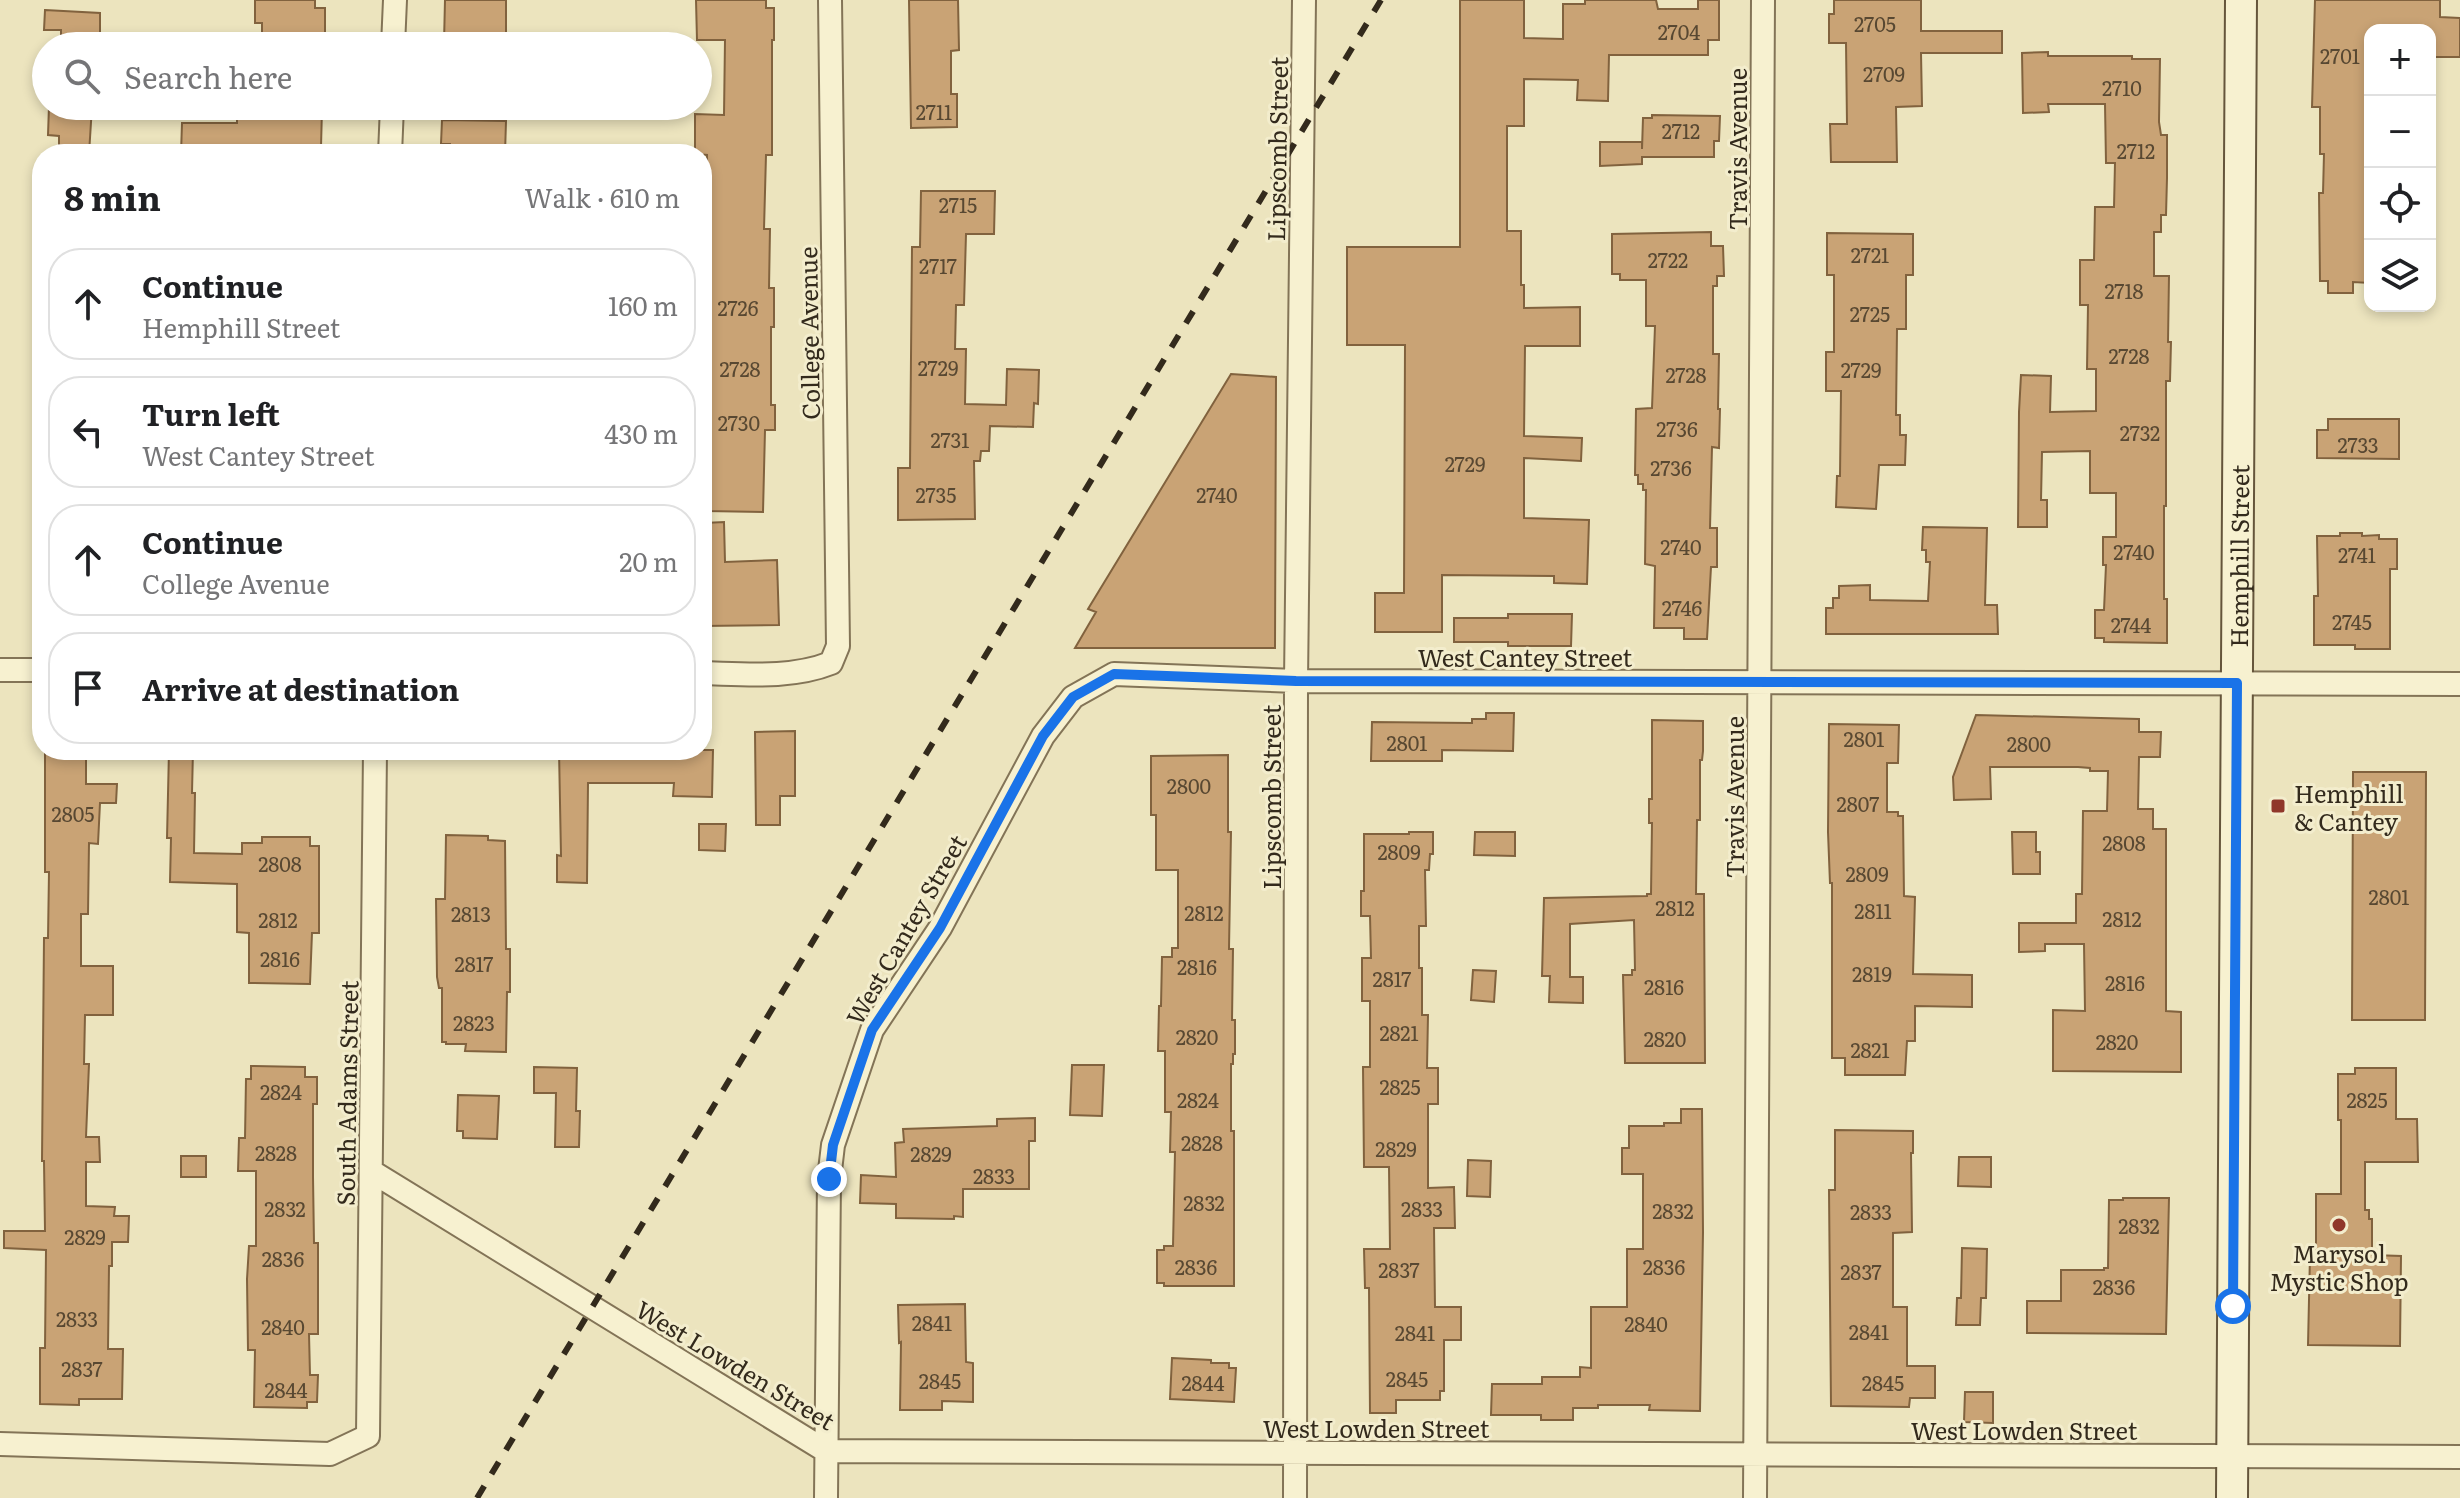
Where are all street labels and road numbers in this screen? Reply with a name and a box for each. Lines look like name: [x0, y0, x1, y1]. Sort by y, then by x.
street label: Lipscomb Street: [1257, 56, 1295, 242]
street label: Travis Avenue: [1719, 68, 1754, 230]
street label: College Avenue: [789, 246, 827, 420]
street label: Hemphill Street: [2220, 464, 2256, 648]
street label: West Cantey Street: [1418, 639, 1633, 674]
street label: Lipscomb Street: [1253, 704, 1288, 889]
street label: Travis Avenue: [1716, 716, 1751, 878]
street label: West Cantey Street: [836, 827, 974, 1031]
street label: South Adams Street: [327, 980, 365, 1206]
street label: West Lowden Street: [630, 1291, 842, 1438]
street label: West Lowden Street: [1263, 1410, 1490, 1445]
street label: West Lowden Street: [1911, 1412, 2138, 1447]

